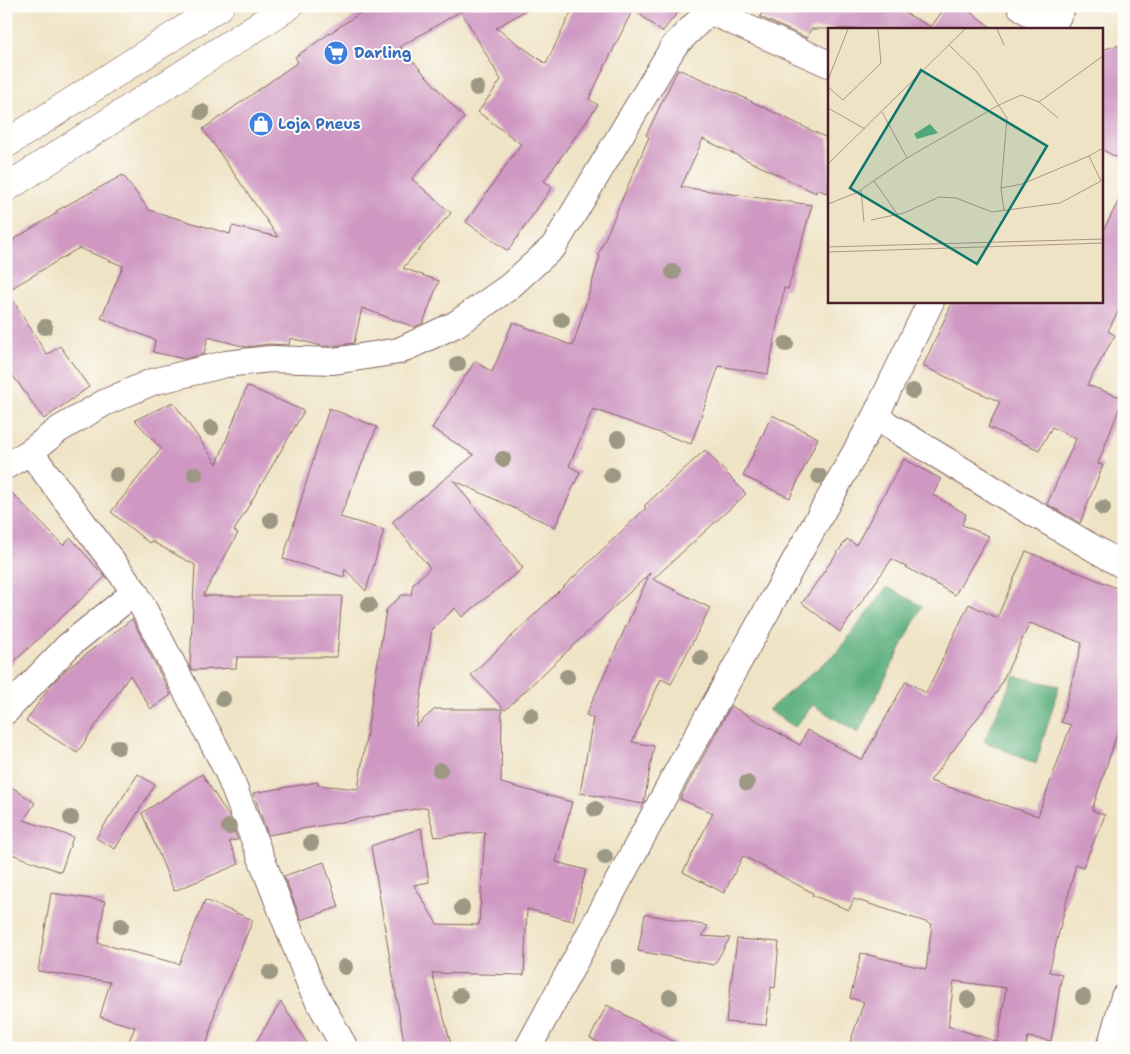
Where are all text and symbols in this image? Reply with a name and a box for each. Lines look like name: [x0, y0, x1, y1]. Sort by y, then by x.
inset map: [828, 28, 1102, 302]
supermarket icon: Darling: [323, 40, 349, 66]
place label: Darling: [354, 43, 412, 63]
shop icon: Loja Pneus: [248, 111, 274, 137]
place label: Loja Pneus: [278, 114, 361, 134]

